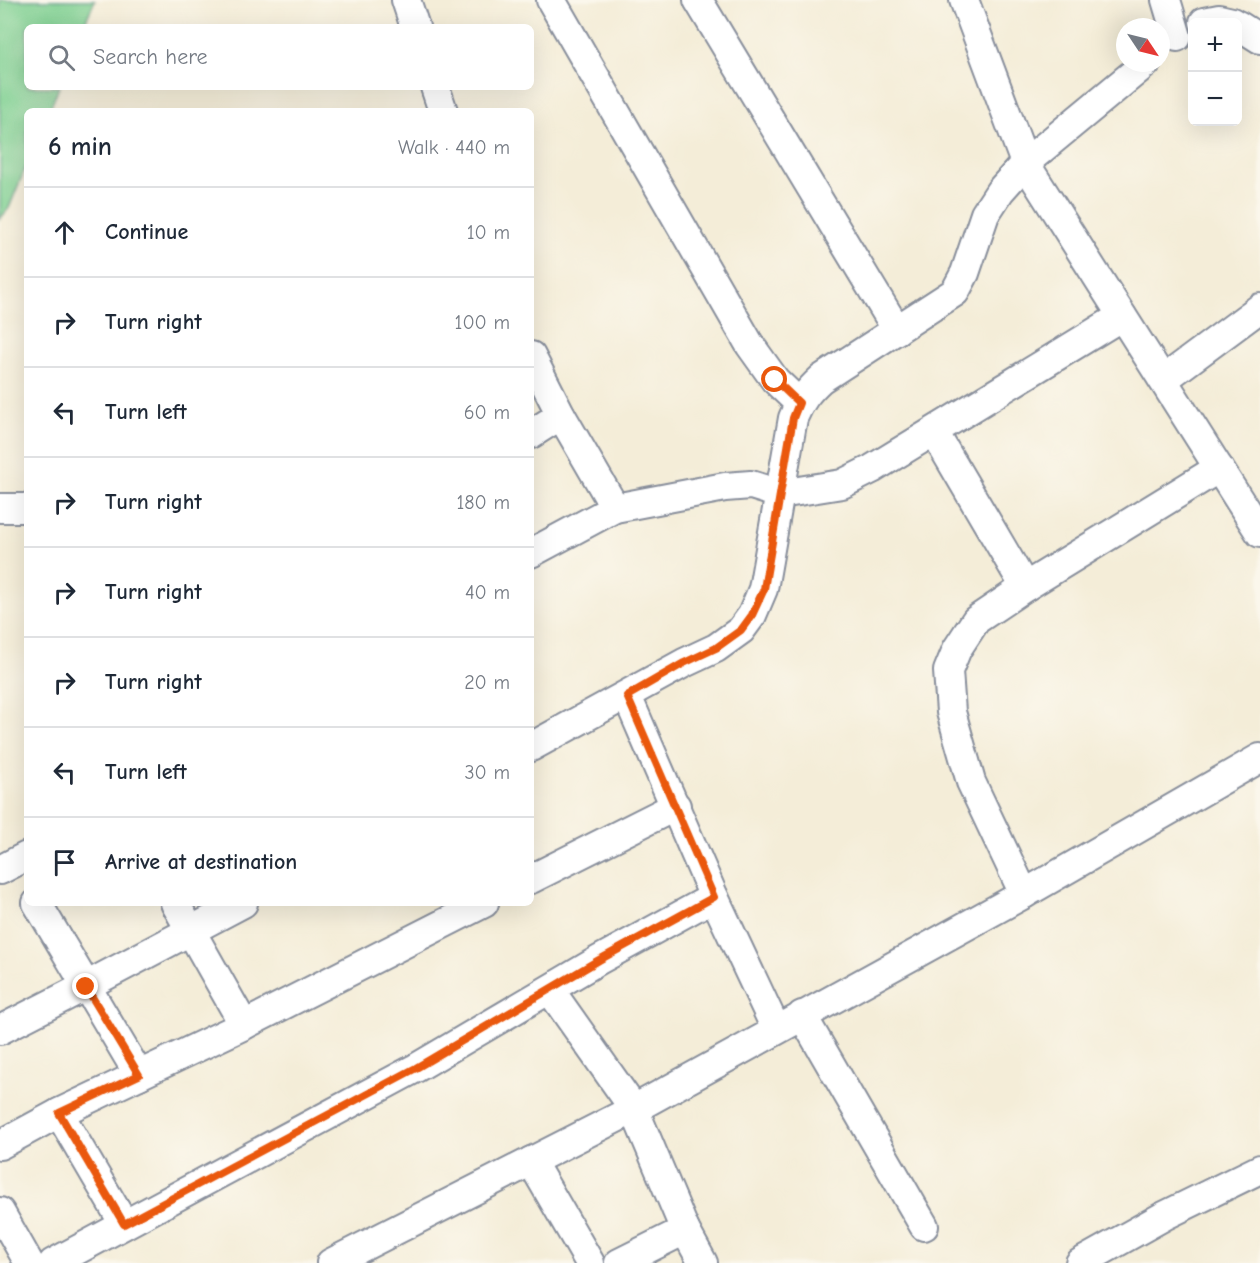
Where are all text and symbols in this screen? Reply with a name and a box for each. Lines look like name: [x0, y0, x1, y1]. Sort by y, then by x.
north arrow: [1116, 18, 1170, 72]
map controls: [1188, 18, 1242, 126]
button: +: [1188, 18, 1242, 72]
search box: [24, 24, 534, 90]
icon: search: [45, 41, 78, 74]
text: Search here: [93, 44, 208, 70]
button: −: [1188, 72, 1242, 126]
text: 6 min: [48, 132, 112, 162]
text: Walk · 440 m: [398, 136, 510, 159]
icon: ahead: [48, 216, 81, 249]
text: Continue: [105, 219, 188, 245]
text: 10 m: [467, 221, 510, 244]
icon: right: [48, 306, 81, 339]
text: Turn right: [105, 309, 202, 335]
text: 100 m: [455, 311, 510, 334]
route start: [761, 366, 787, 392]
icon: left: [48, 396, 81, 429]
text: Turn left: [105, 399, 187, 425]
text: 60 m: [464, 401, 510, 424]
icon: right: [48, 486, 81, 519]
text: Turn right: [105, 489, 202, 515]
text: 180 m: [456, 491, 510, 514]
icon: right: [48, 576, 81, 609]
text: Turn right: [105, 579, 202, 605]
text: 40 m: [465, 581, 510, 604]
icon: right: [48, 666, 81, 699]
text: Turn right: [105, 669, 202, 695]
text: 20 m: [464, 671, 510, 694]
icon: left: [48, 756, 81, 789]
text: Turn left: [105, 759, 187, 785]
text: 30 m: [464, 761, 510, 784]
icon: arrive: [48, 846, 81, 879]
text: Arrive at destination: [105, 849, 297, 875]
route end: [72, 973, 98, 999]

